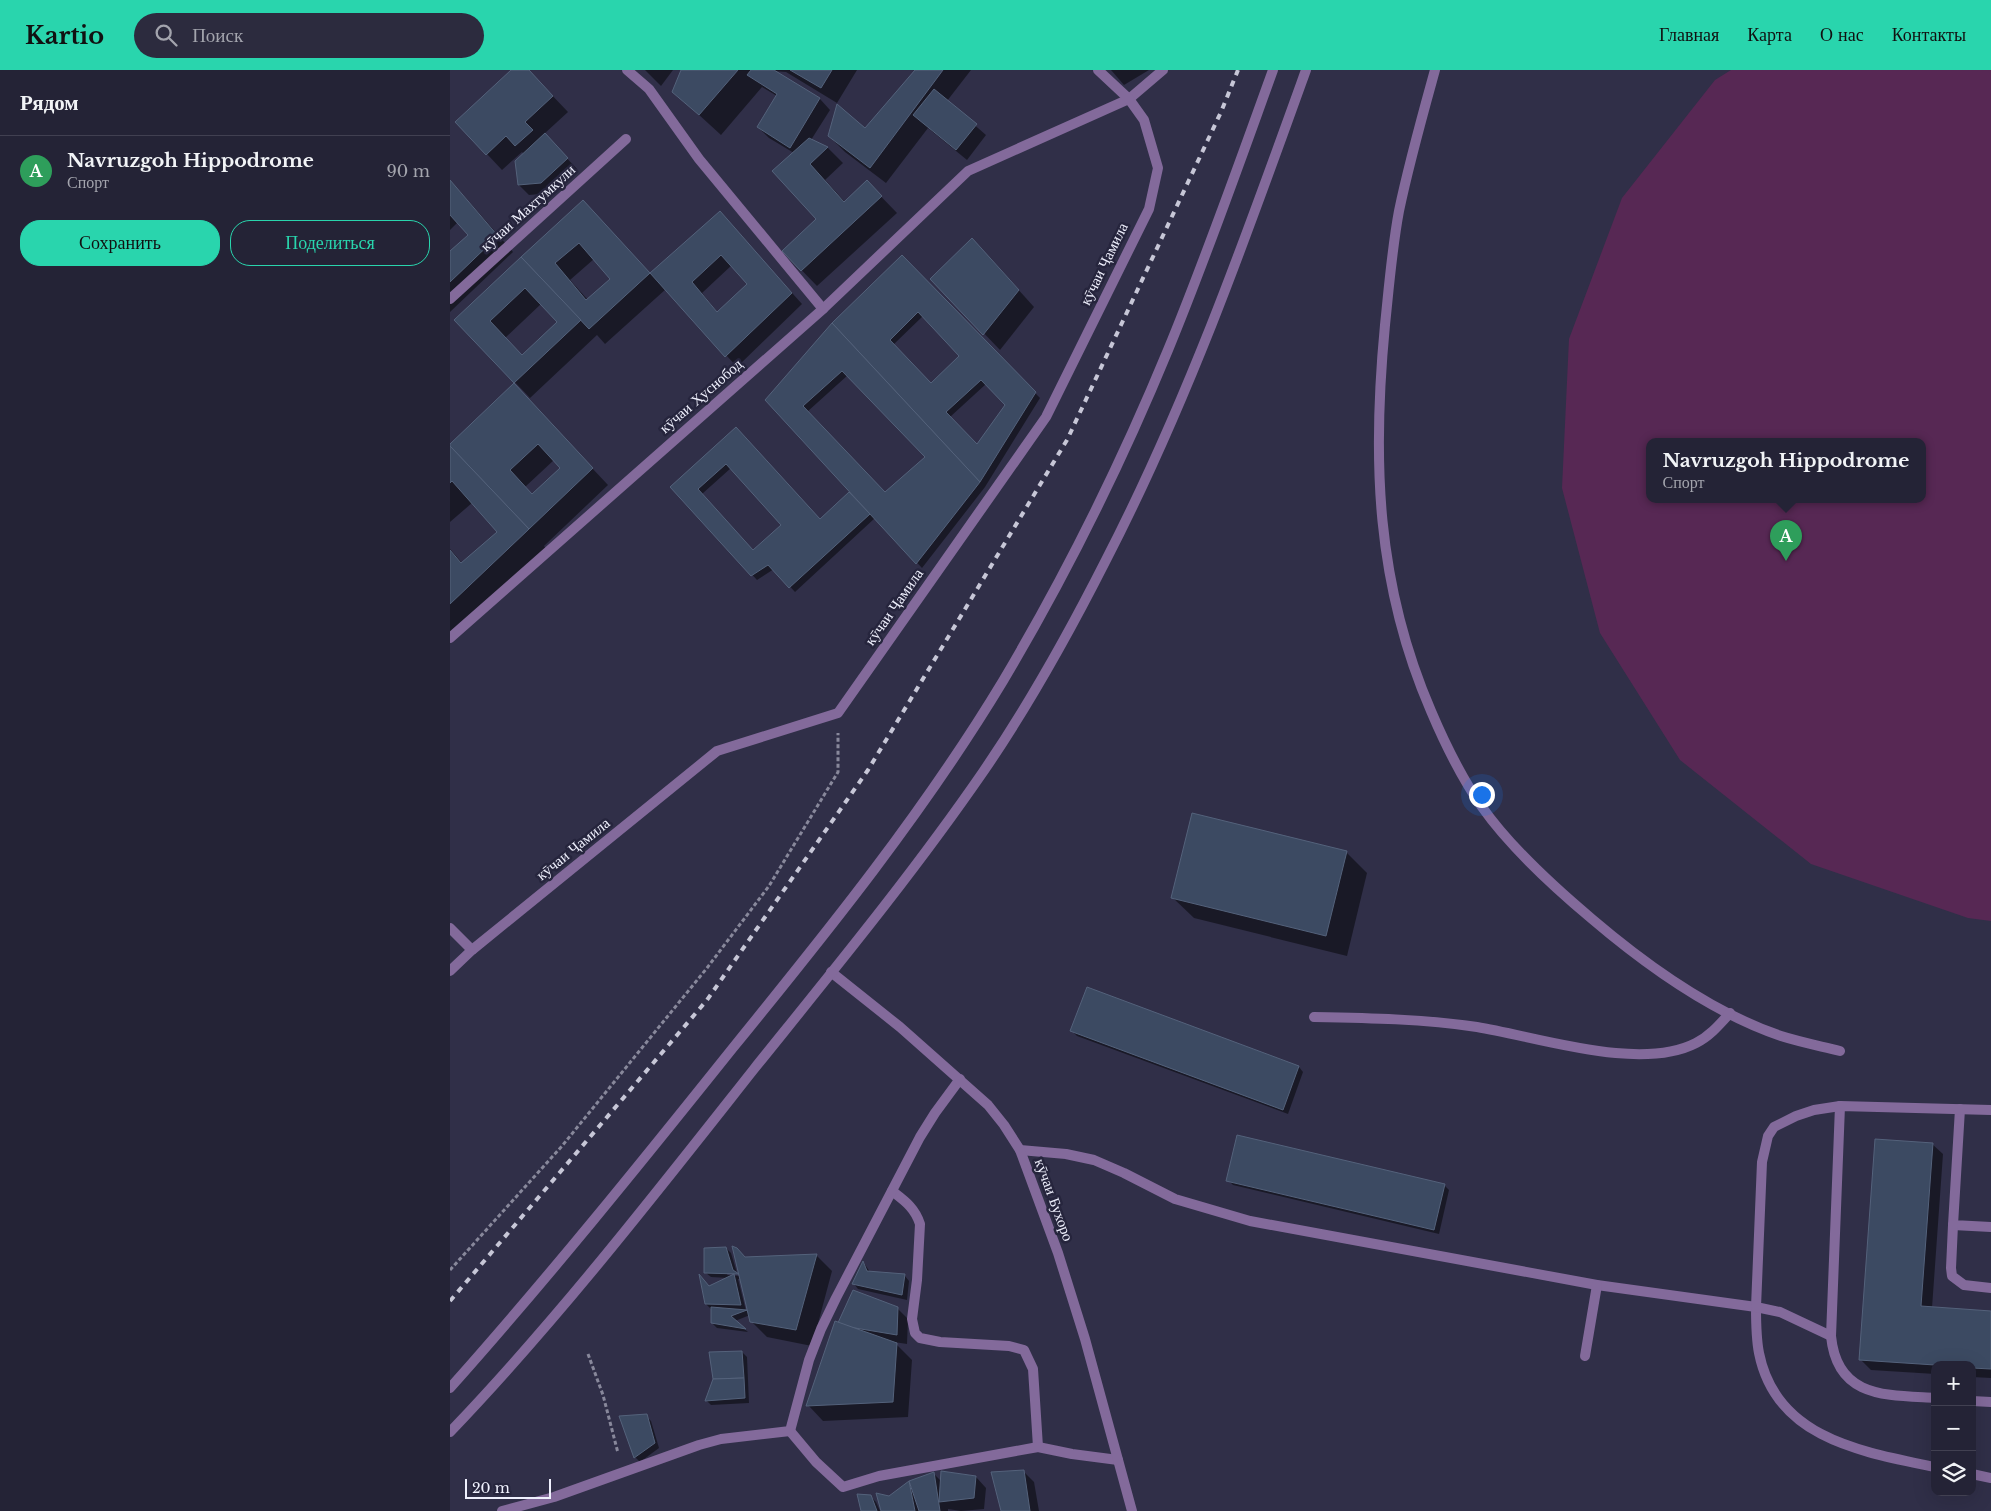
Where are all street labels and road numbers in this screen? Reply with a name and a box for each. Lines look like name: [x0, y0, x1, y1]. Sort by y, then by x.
street label: кӯчаи Махтумкули: [476, 160, 579, 255]
street label: кӯчаи Ҷамила: [1075, 219, 1132, 308]
street label: кӯчаи Ҳуснобод: [655, 354, 746, 437]
street label: кӯчаи Ҷамила: [860, 564, 927, 649]
street label: кӯчаи Ҷамила: [532, 813, 614, 884]
street label: кӯчаи Бухоро: [1031, 1156, 1078, 1244]

